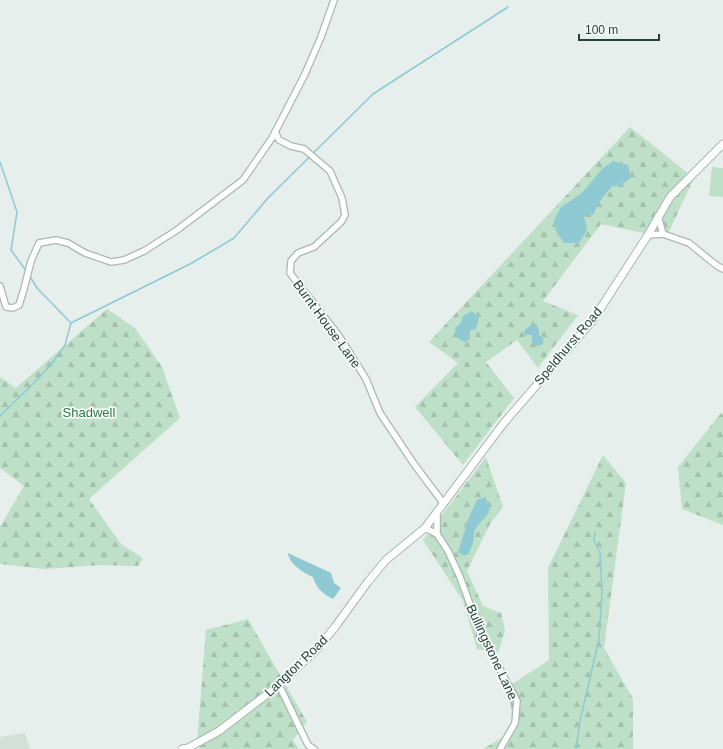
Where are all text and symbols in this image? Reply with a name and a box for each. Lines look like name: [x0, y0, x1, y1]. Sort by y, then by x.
scale bar: [579, 16, 659, 42]
text: 100 m: [585, 23, 618, 37]
street label: Burnt House Lane: [290, 277, 364, 371]
street label: Speldhurst Road: [531, 304, 605, 388]
park label: Shadwell: [63, 405, 115, 420]
street label: Bullingstone Lane: [463, 602, 521, 702]
street label: Langton Road: [261, 632, 331, 700]

